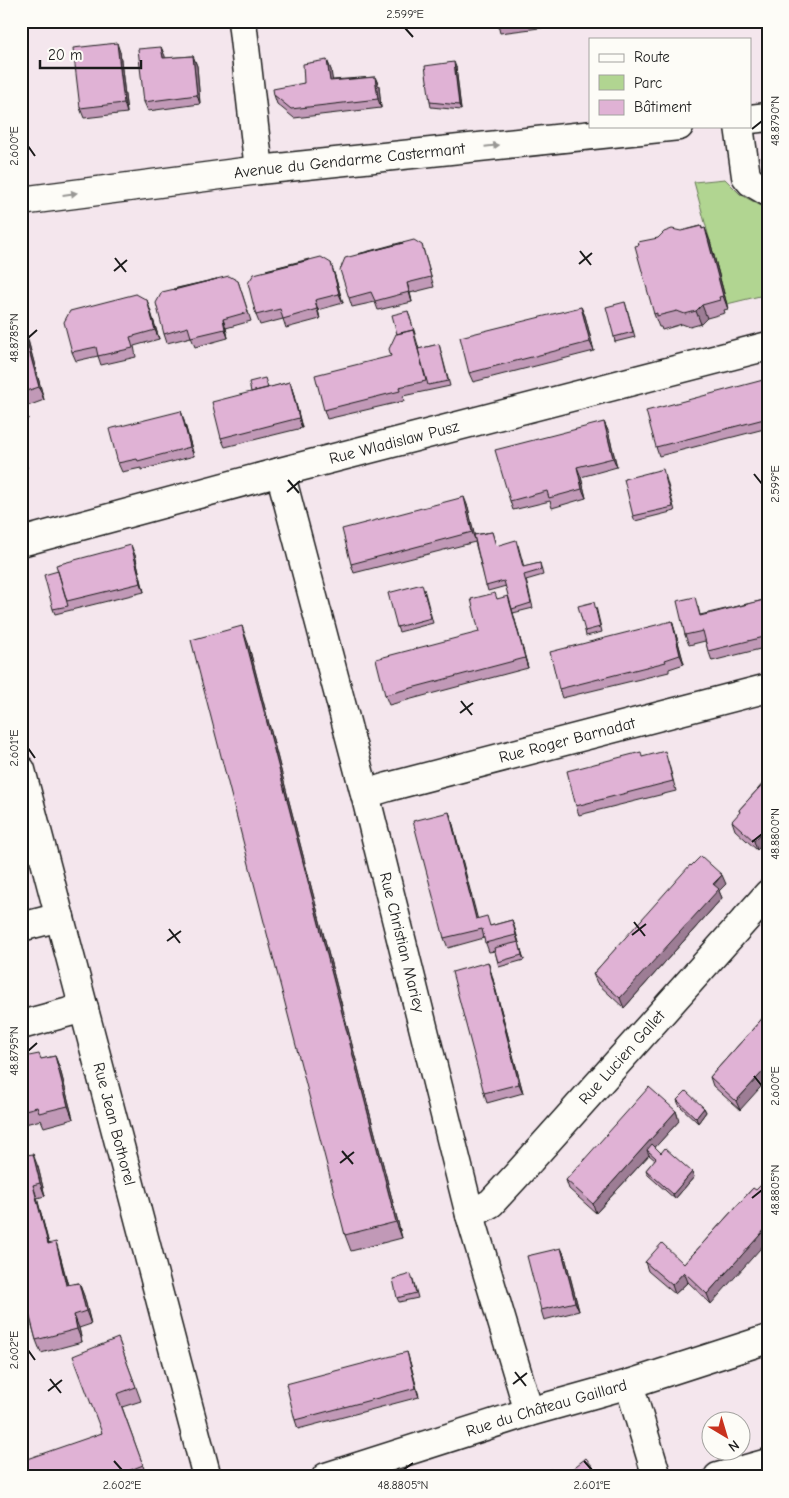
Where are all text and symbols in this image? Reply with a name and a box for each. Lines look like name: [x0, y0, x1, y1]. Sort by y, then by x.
text: 2.599°E: [386, 7, 424, 21]
scale bar: [40, 38, 141, 70]
legend: [589, 38, 752, 128]
text: 20 m: [48, 46, 82, 64]
text: Route: [634, 48, 670, 66]
text: Parc: [634, 74, 662, 92]
text: 48.8790°N: [768, 96, 782, 146]
text: Bâtiment: [634, 98, 692, 116]
text: 2.600°E: [7, 126, 21, 166]
street label: Avenue du Gendarme Castermant: [233, 139, 466, 182]
one-way arrow: [484, 142, 500, 150]
one-way arrow: [62, 190, 78, 198]
text: 48.8785°N: [7, 313, 21, 363]
street label: Rue Wladislaw Pusz: [327, 417, 461, 468]
text: 2.599°E: [768, 465, 782, 503]
street label: Rue Roger Barnadat: [497, 714, 637, 767]
text: 2.601°E: [7, 730, 21, 766]
text: 48.8800°N: [768, 808, 782, 860]
street label: Rue Christian Mariey: [376, 870, 428, 1015]
street label: Rue Lucien Gallet: [575, 1006, 669, 1108]
text: 48.8795°N: [7, 1026, 21, 1076]
street label: Rue Jean Bothorel: [89, 1061, 139, 1187]
text: 2.600°E: [768, 1066, 782, 1106]
text: 48.8805°N: [768, 1165, 782, 1215]
text: 2.602°E: [7, 1331, 21, 1369]
street label: Rue du Château Gaillard: [464, 1376, 629, 1441]
north arrow: [702, 1410, 752, 1460]
text: N: [725, 1436, 743, 1455]
text: 2.602°E: [103, 1478, 141, 1492]
text: 48.8805°N: [378, 1478, 428, 1492]
text: 2.601°E: [574, 1478, 610, 1492]

